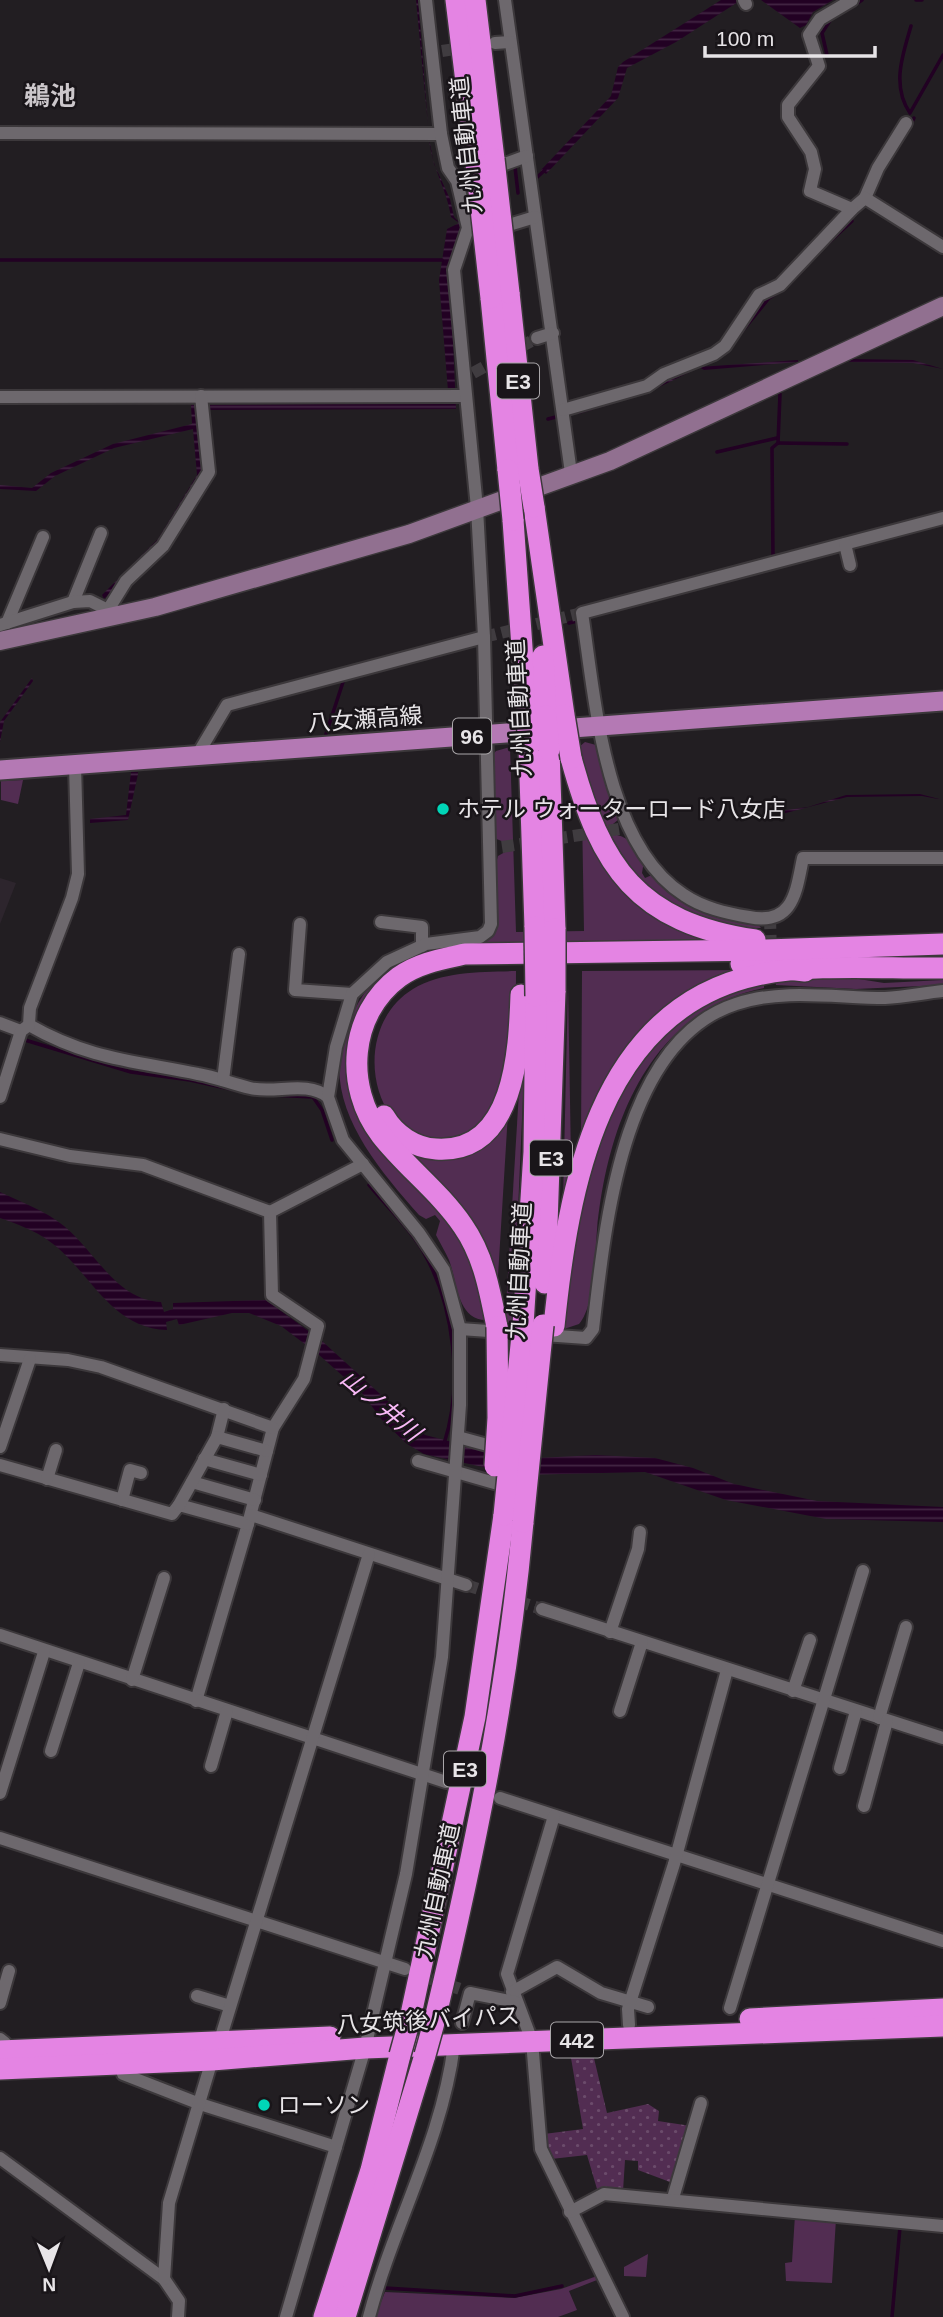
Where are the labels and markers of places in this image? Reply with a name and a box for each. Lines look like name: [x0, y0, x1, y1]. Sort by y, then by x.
place label: ホテル ウォーターロード八女店: [457, 796, 785, 822]
marker: ホテル ウォーターロード八女店: [435, 801, 451, 817]
place label: ローソン: [278, 2092, 370, 2118]
marker: ローソン: [256, 2097, 272, 2113]

